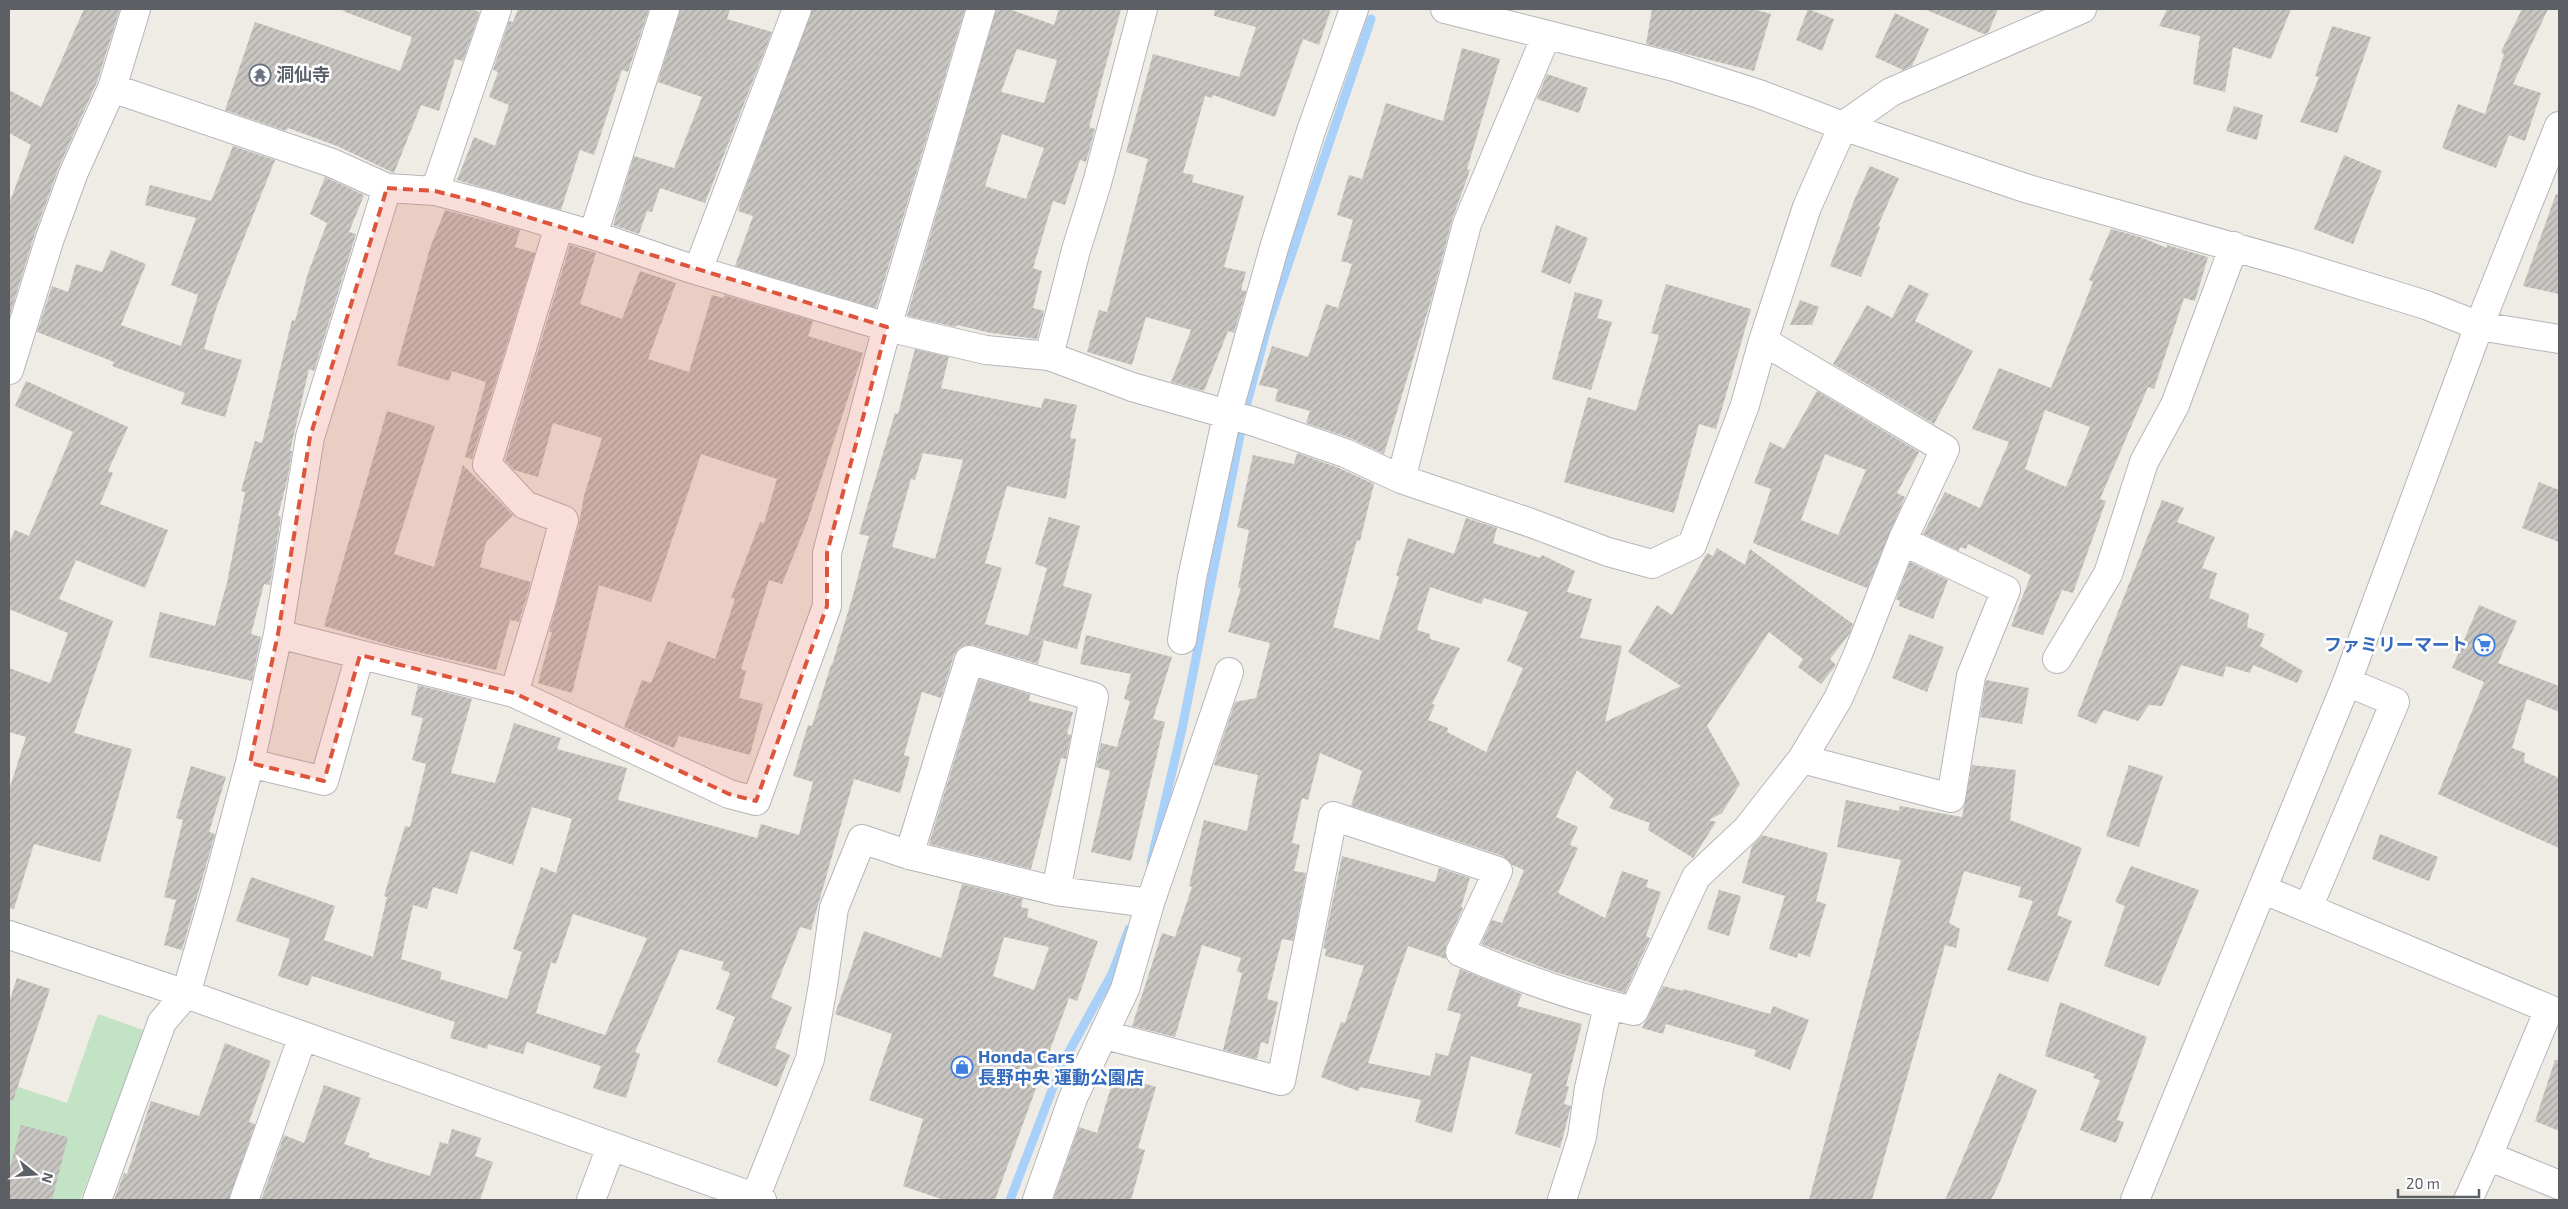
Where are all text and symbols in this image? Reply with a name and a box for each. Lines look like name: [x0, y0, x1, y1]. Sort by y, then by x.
temple icon: 洞仙寺: [248, 63, 272, 87]
place label: 洞仙寺: [276, 63, 330, 85]
place label: ファミリーマート: [2324, 633, 2468, 655]
supermarket icon: ファミリーマート: [2472, 633, 2496, 657]
place label: Honda Cars 長野中央 運動公園店: [978, 1045, 1144, 1088]
shop icon: Honda Cars 長野中央 運動公園店: [950, 1055, 974, 1079]
north arrow: [10, 1149, 60, 1199]
scale bar: [2398, 1166, 2479, 1198]
text: N: [38, 1171, 58, 1185]
text: 20 m: [2406, 1174, 2440, 1192]

